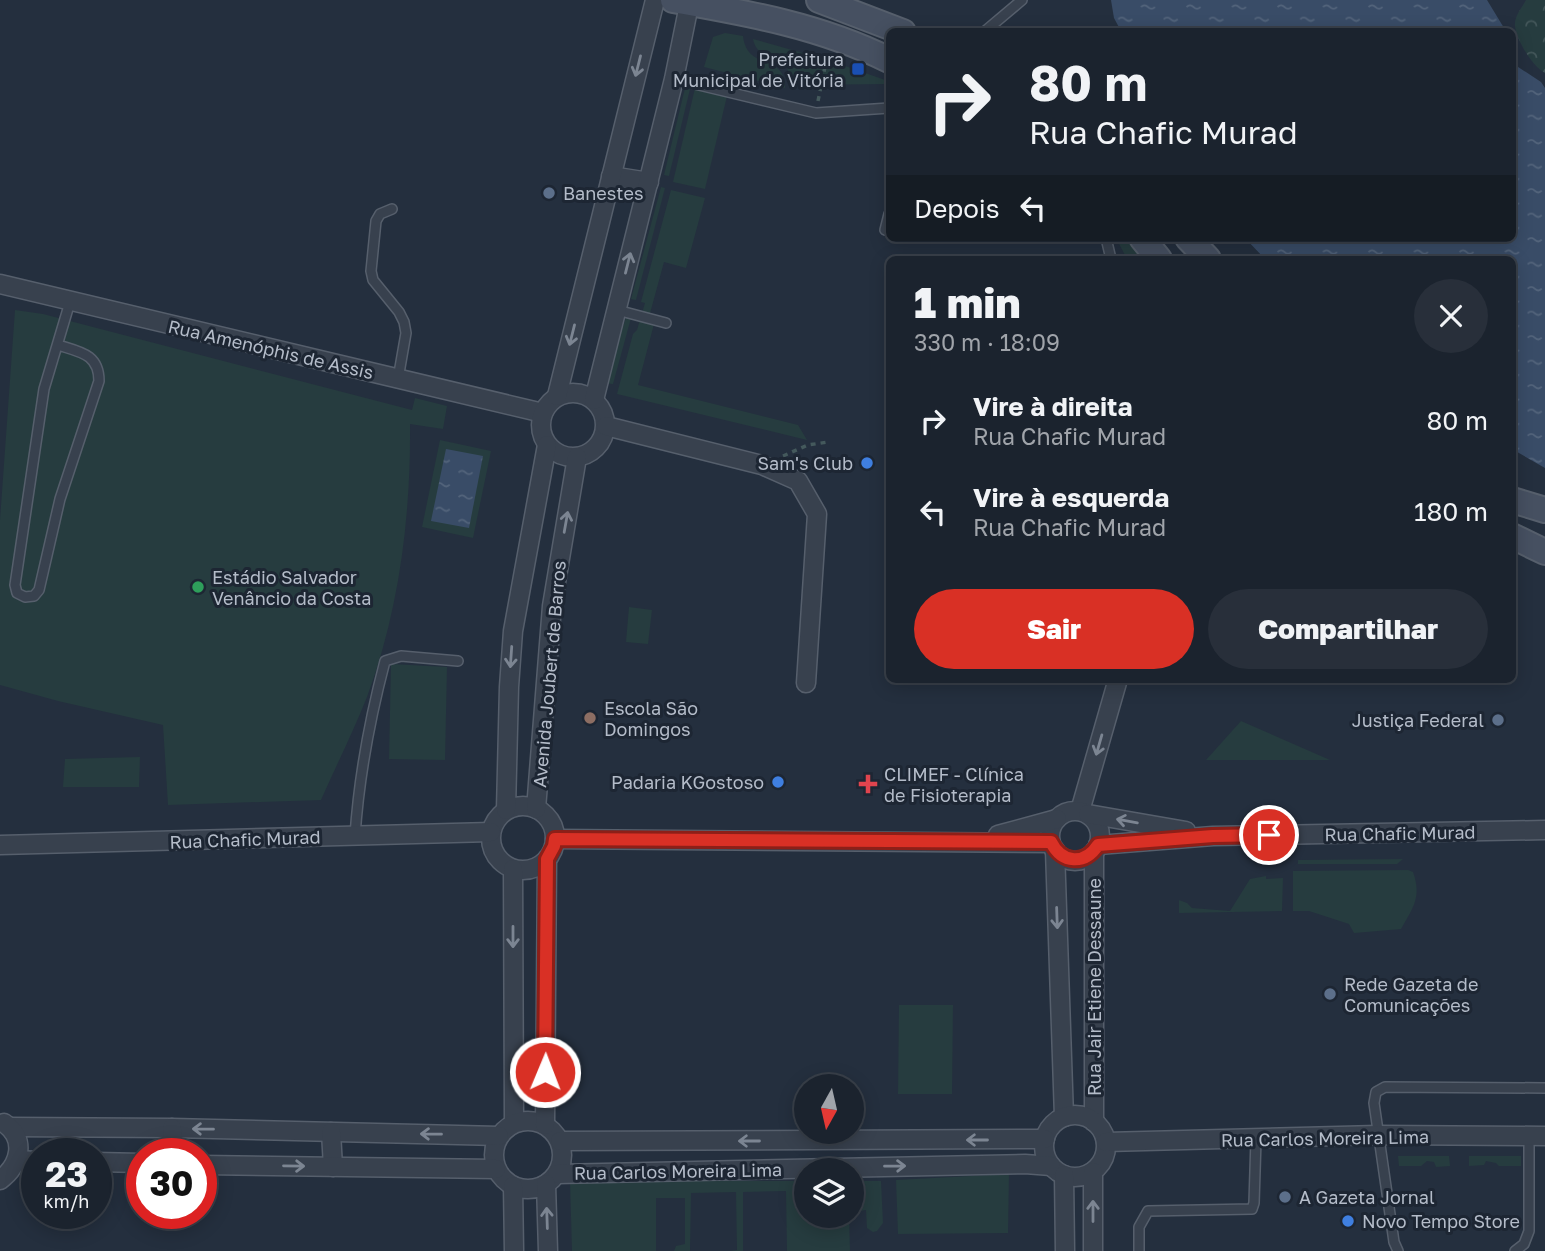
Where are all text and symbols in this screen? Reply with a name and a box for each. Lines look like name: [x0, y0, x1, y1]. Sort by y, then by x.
place label: Prefeitura Municipal de Vitória: [673, 48, 844, 91]
text: 80 m: [1029, 53, 1147, 112]
one-way arrow: [631, 54, 644, 77]
icon: right: [914, 56, 1005, 147]
marker: Prefeitura Municipal de Vitória: [850, 61, 866, 77]
text: Rua Chafic Murad: [1029, 113, 1298, 151]
place label: Banestes: [563, 182, 643, 204]
marker: Banestes: [541, 185, 557, 201]
icon: left: [1014, 189, 1052, 227]
text: Depois: [914, 193, 1000, 224]
one-way arrow: [622, 252, 636, 275]
text: 1 min: [914, 277, 1021, 327]
button: close: [1414, 279, 1488, 353]
street label: Rua Amenóphis de Assis: [166, 315, 376, 383]
one-way arrow: [565, 323, 578, 346]
text: 330 m · 18:09: [914, 328, 1060, 356]
text: Vire à direita: [973, 391, 1133, 422]
icon: right: [914, 402, 952, 440]
text: 80 m: [1427, 405, 1488, 436]
text: Rua Chafic Murad: [973, 422, 1166, 450]
place label: Sam's Club: [758, 452, 853, 474]
marker: Sam's Club: [859, 455, 875, 471]
text: Vire à esquerda: [973, 482, 1169, 513]
icon: left: [914, 493, 952, 531]
text: 180 m: [1414, 496, 1488, 527]
one-way arrow: [560, 511, 573, 534]
text: Rua Chafic Murad: [973, 513, 1166, 541]
street label: Avenida Joubert de Barros: [528, 560, 570, 788]
place label: Estádio Salvador Venâncio da Costa: [212, 566, 371, 609]
marker: Estádio Salvador Venâncio da Costa: [190, 579, 206, 595]
button: Sair: [914, 589, 1194, 669]
button: Compartilhar: [1208, 589, 1488, 669]
one-way arrow: [504, 645, 517, 668]
place label: Escola São Domingos: [604, 697, 698, 740]
place label: Justiça Federal: [1352, 709, 1484, 731]
marker: Escola São Domingos: [582, 710, 598, 726]
marker: Justiça Federal: [1490, 712, 1506, 728]
one-way arrow: [1092, 733, 1105, 755]
place label: CLIMEF - Clínica de Fisioterapia: [884, 763, 1024, 806]
place label: Padaria KGostoso: [611, 771, 764, 793]
marker: Padaria KGostoso: [770, 774, 786, 790]
marker: CLIMEF - Clínica de Fisioterapia: [858, 774, 878, 794]
pin: [1239, 805, 1299, 865]
one-way arrow: [1116, 814, 1139, 827]
icon: arrive: [1250, 816, 1288, 854]
street label: Rua Chafic Murad: [1324, 821, 1476, 845]
street label: Rua Chafic Murad: [169, 825, 321, 853]
street label: Rua Jair Etiene Dessaune: [1083, 878, 1105, 1096]
one-way arrow: [1051, 906, 1064, 929]
one-way arrow: [506, 925, 520, 948]
place label: Rede Gazeta de Comunicações: [1344, 973, 1478, 1016]
marker: Rede Gazeta de Comunicações: [1322, 986, 1338, 1002]
position arrow: [508, 1035, 582, 1109]
north arrow: [794, 1074, 864, 1144]
map controls: [794, 1074, 864, 1228]
one-way arrow: [192, 1122, 215, 1136]
street label: Rua Carlos Moreira Lima: [1221, 1125, 1429, 1151]
one-way arrow: [419, 1127, 442, 1141]
one-way arrow: [965, 1133, 988, 1147]
one-way arrow: [738, 1134, 761, 1148]
speed limit sign: 30: [126, 1138, 217, 1229]
text: 23: [45, 1153, 88, 1195]
street label: Rua Carlos Moreira Lima: [574, 1158, 782, 1184]
button: layers: [794, 1158, 864, 1228]
one-way arrow: [282, 1159, 305, 1173]
one-way arrow: [883, 1160, 906, 1173]
place label: A Gazeta Jornal: [1299, 1186, 1435, 1208]
marker: A Gazeta Jornal: [1277, 1189, 1293, 1205]
text: km/h: [44, 1190, 89, 1212]
one-way arrow: [1086, 1200, 1100, 1223]
one-way arrow: [540, 1206, 554, 1229]
place label: Novo Tempo Store: [1362, 1210, 1520, 1232]
marker: Novo Tempo Store: [1340, 1213, 1356, 1229]

